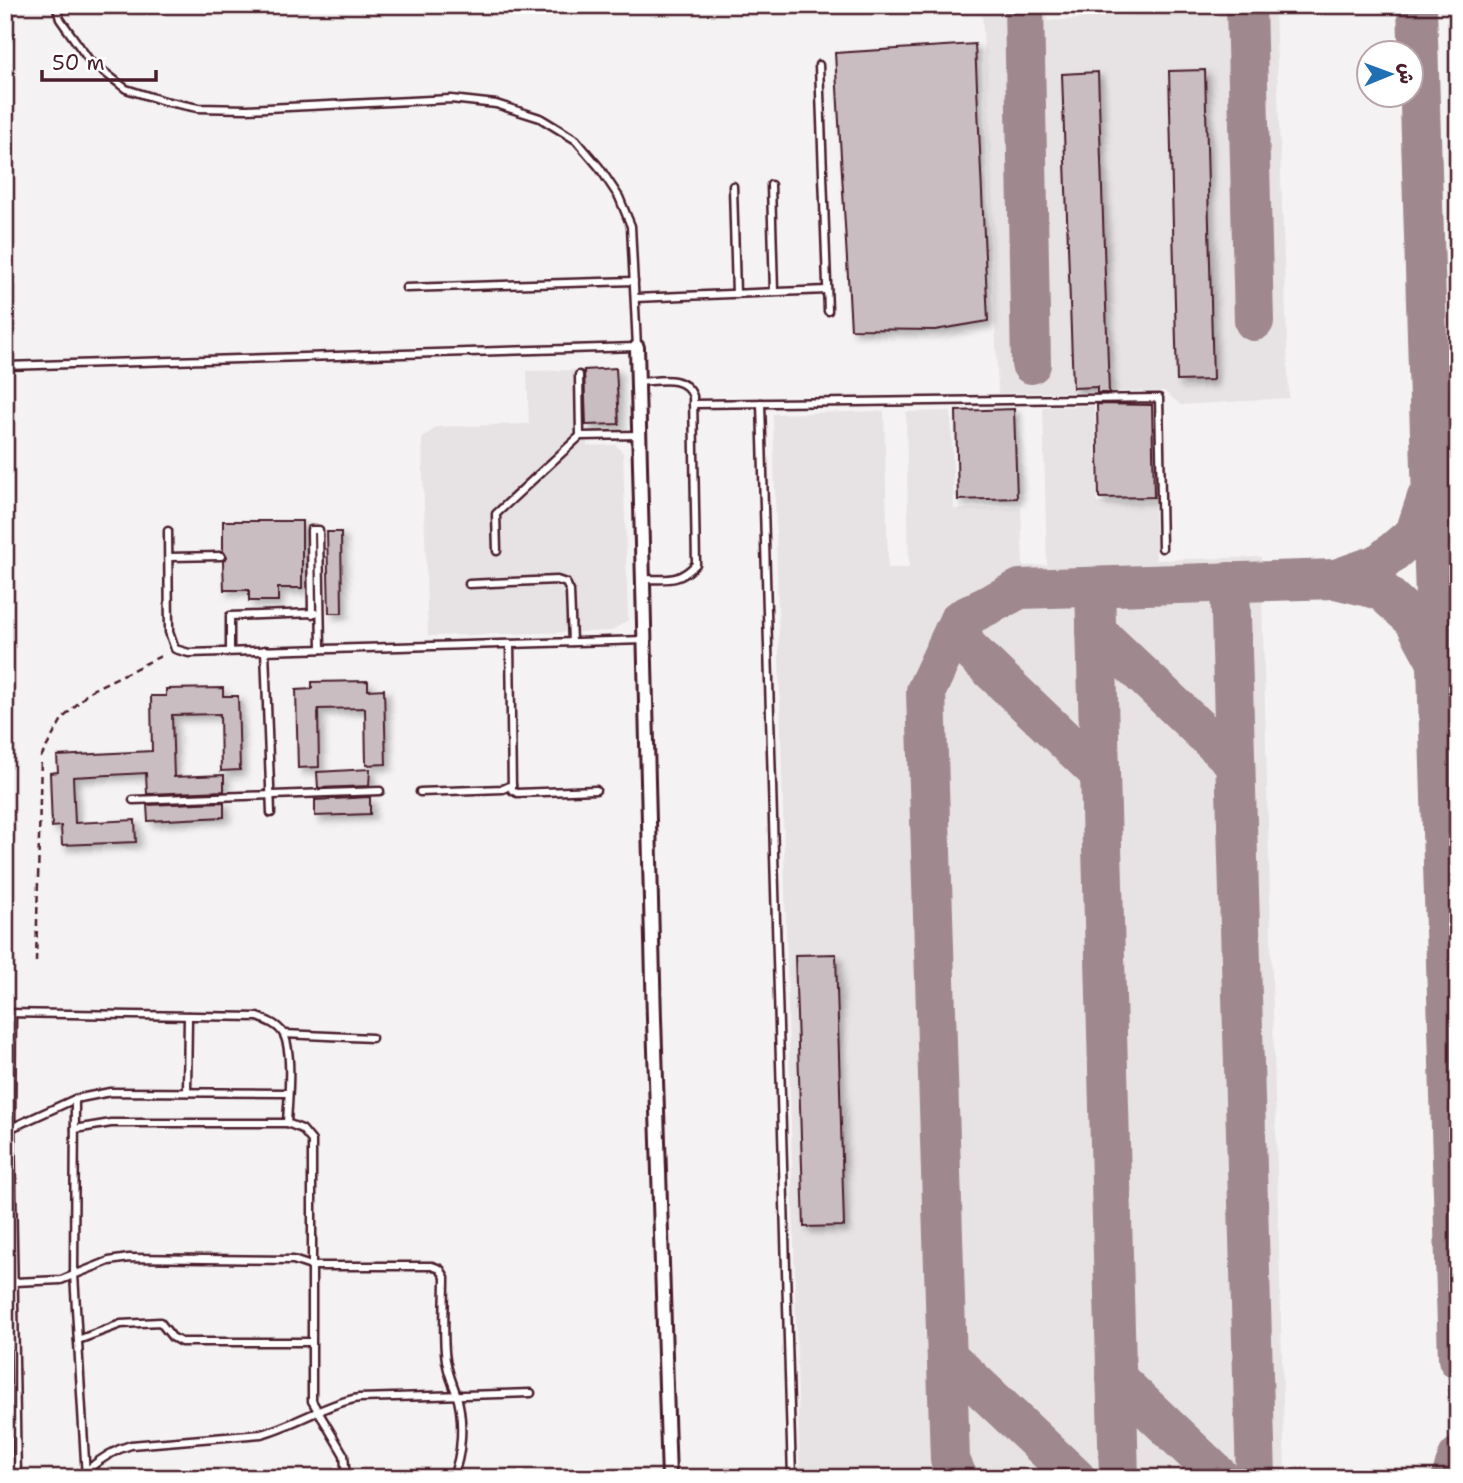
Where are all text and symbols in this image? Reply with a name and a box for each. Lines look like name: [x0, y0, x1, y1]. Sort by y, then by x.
scale bar: [42, 38, 156, 82]
north arrow: [1354, 38, 1424, 108]
text: 50 m: [52, 49, 105, 77]
text: ش: [1394, 63, 1419, 84]

